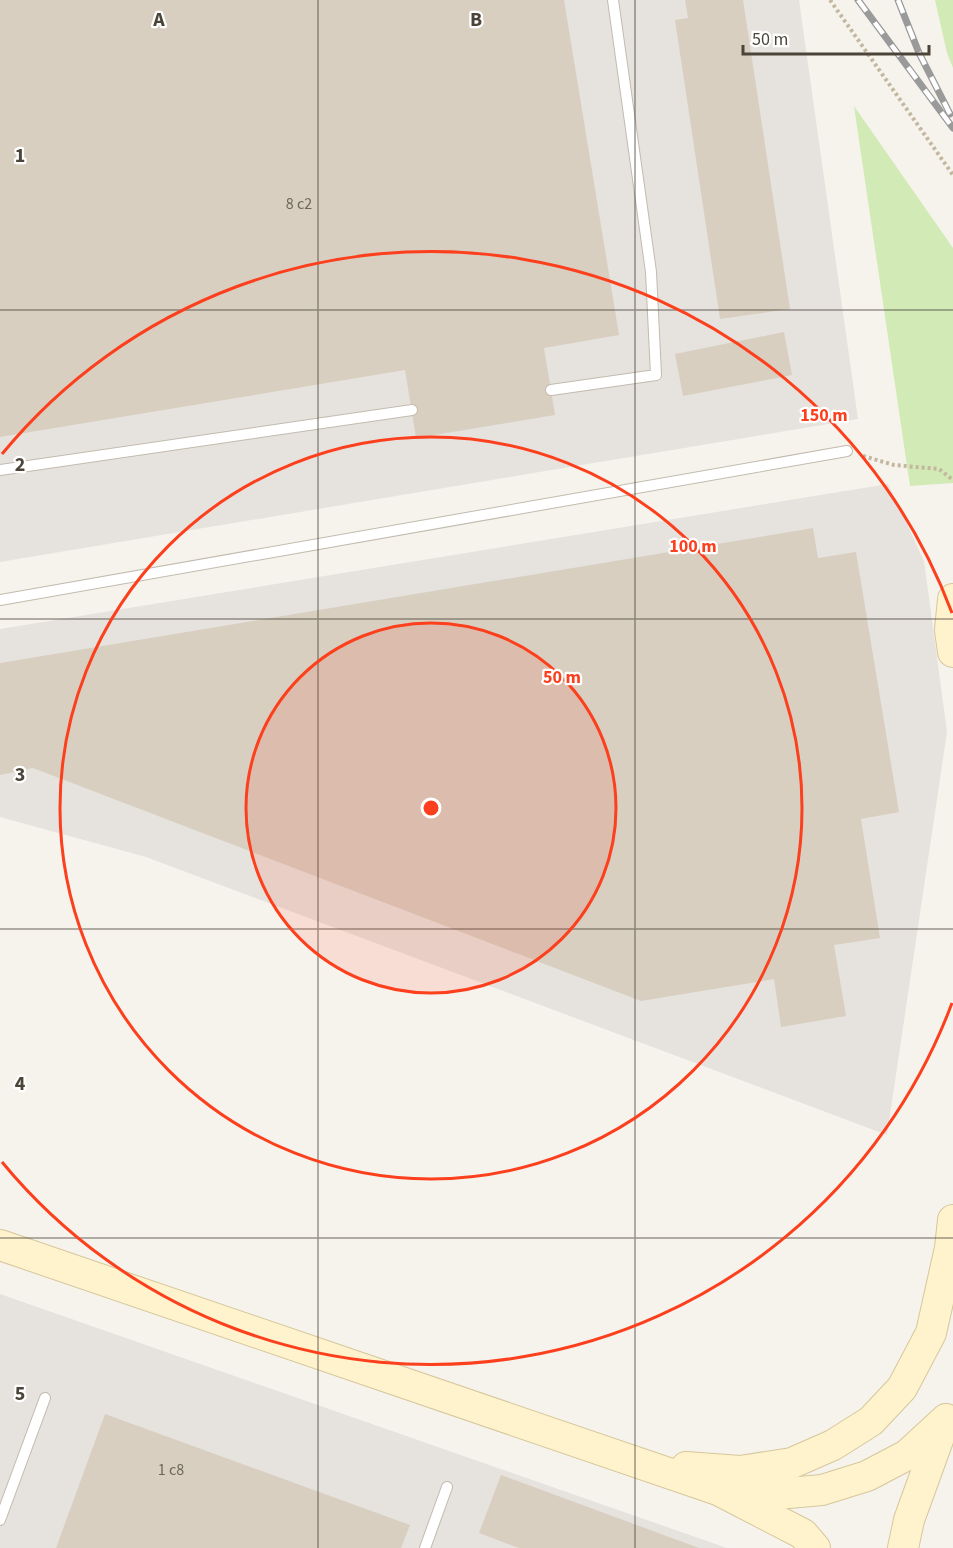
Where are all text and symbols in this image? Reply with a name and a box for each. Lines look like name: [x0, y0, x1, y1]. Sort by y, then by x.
text: A: [152, 6, 165, 34]
text: B: [470, 6, 482, 34]
scale bar: [743, 18, 929, 56]
text: 50 m: [752, 27, 788, 52]
text: 1: [15, 142, 25, 170]
house number: 8 с2: [286, 193, 312, 215]
text: 150 m: [800, 403, 848, 428]
text: 2: [15, 451, 25, 479]
text: 100 m: [669, 534, 717, 559]
text: 50 m: [543, 665, 581, 690]
text: 3: [15, 761, 25, 789]
centre of rings: [421, 798, 441, 818]
text: 4: [15, 1070, 26, 1098]
text: 5: [15, 1380, 25, 1408]
house number: 1 с8: [158, 1459, 184, 1481]

